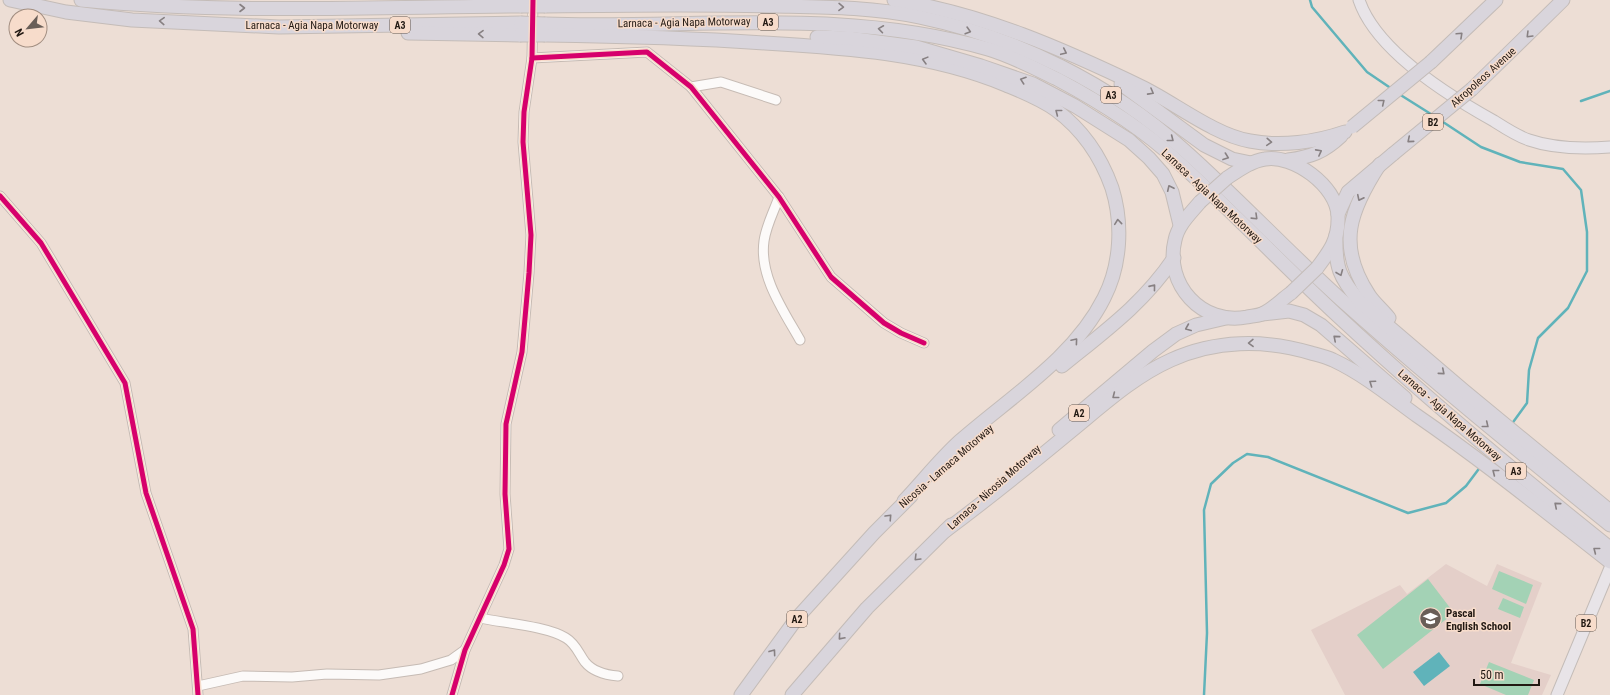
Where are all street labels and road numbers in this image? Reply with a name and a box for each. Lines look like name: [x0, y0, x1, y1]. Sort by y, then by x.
road number: A3: [758, 14, 778, 30]
street label: Larnaca - Agia Napa Motorway: [617, 15, 751, 30]
road number: A3: [390, 17, 410, 33]
street label: Larnaca - Agia Napa Motorway: [246, 19, 379, 32]
street label: Akropoleos Avenue: [1448, 45, 1519, 110]
road number: A3: [1101, 87, 1121, 103]
road number: B2: [1423, 114, 1443, 130]
street label: Larnaca - Agia Napa Motorway: [1159, 146, 1265, 247]
street label: Larnaca - Agia Napa Motorway: [1395, 367, 1504, 464]
road number: A2: [1069, 405, 1089, 421]
street label: Nicosia - Larnaca Motorway: [897, 422, 996, 511]
street label: Larnaca - Nicosia Motorway: [945, 442, 1044, 533]
road number: A3: [1506, 463, 1526, 479]
road number: A2: [787, 611, 807, 627]
road number: B2: [1576, 615, 1596, 631]

